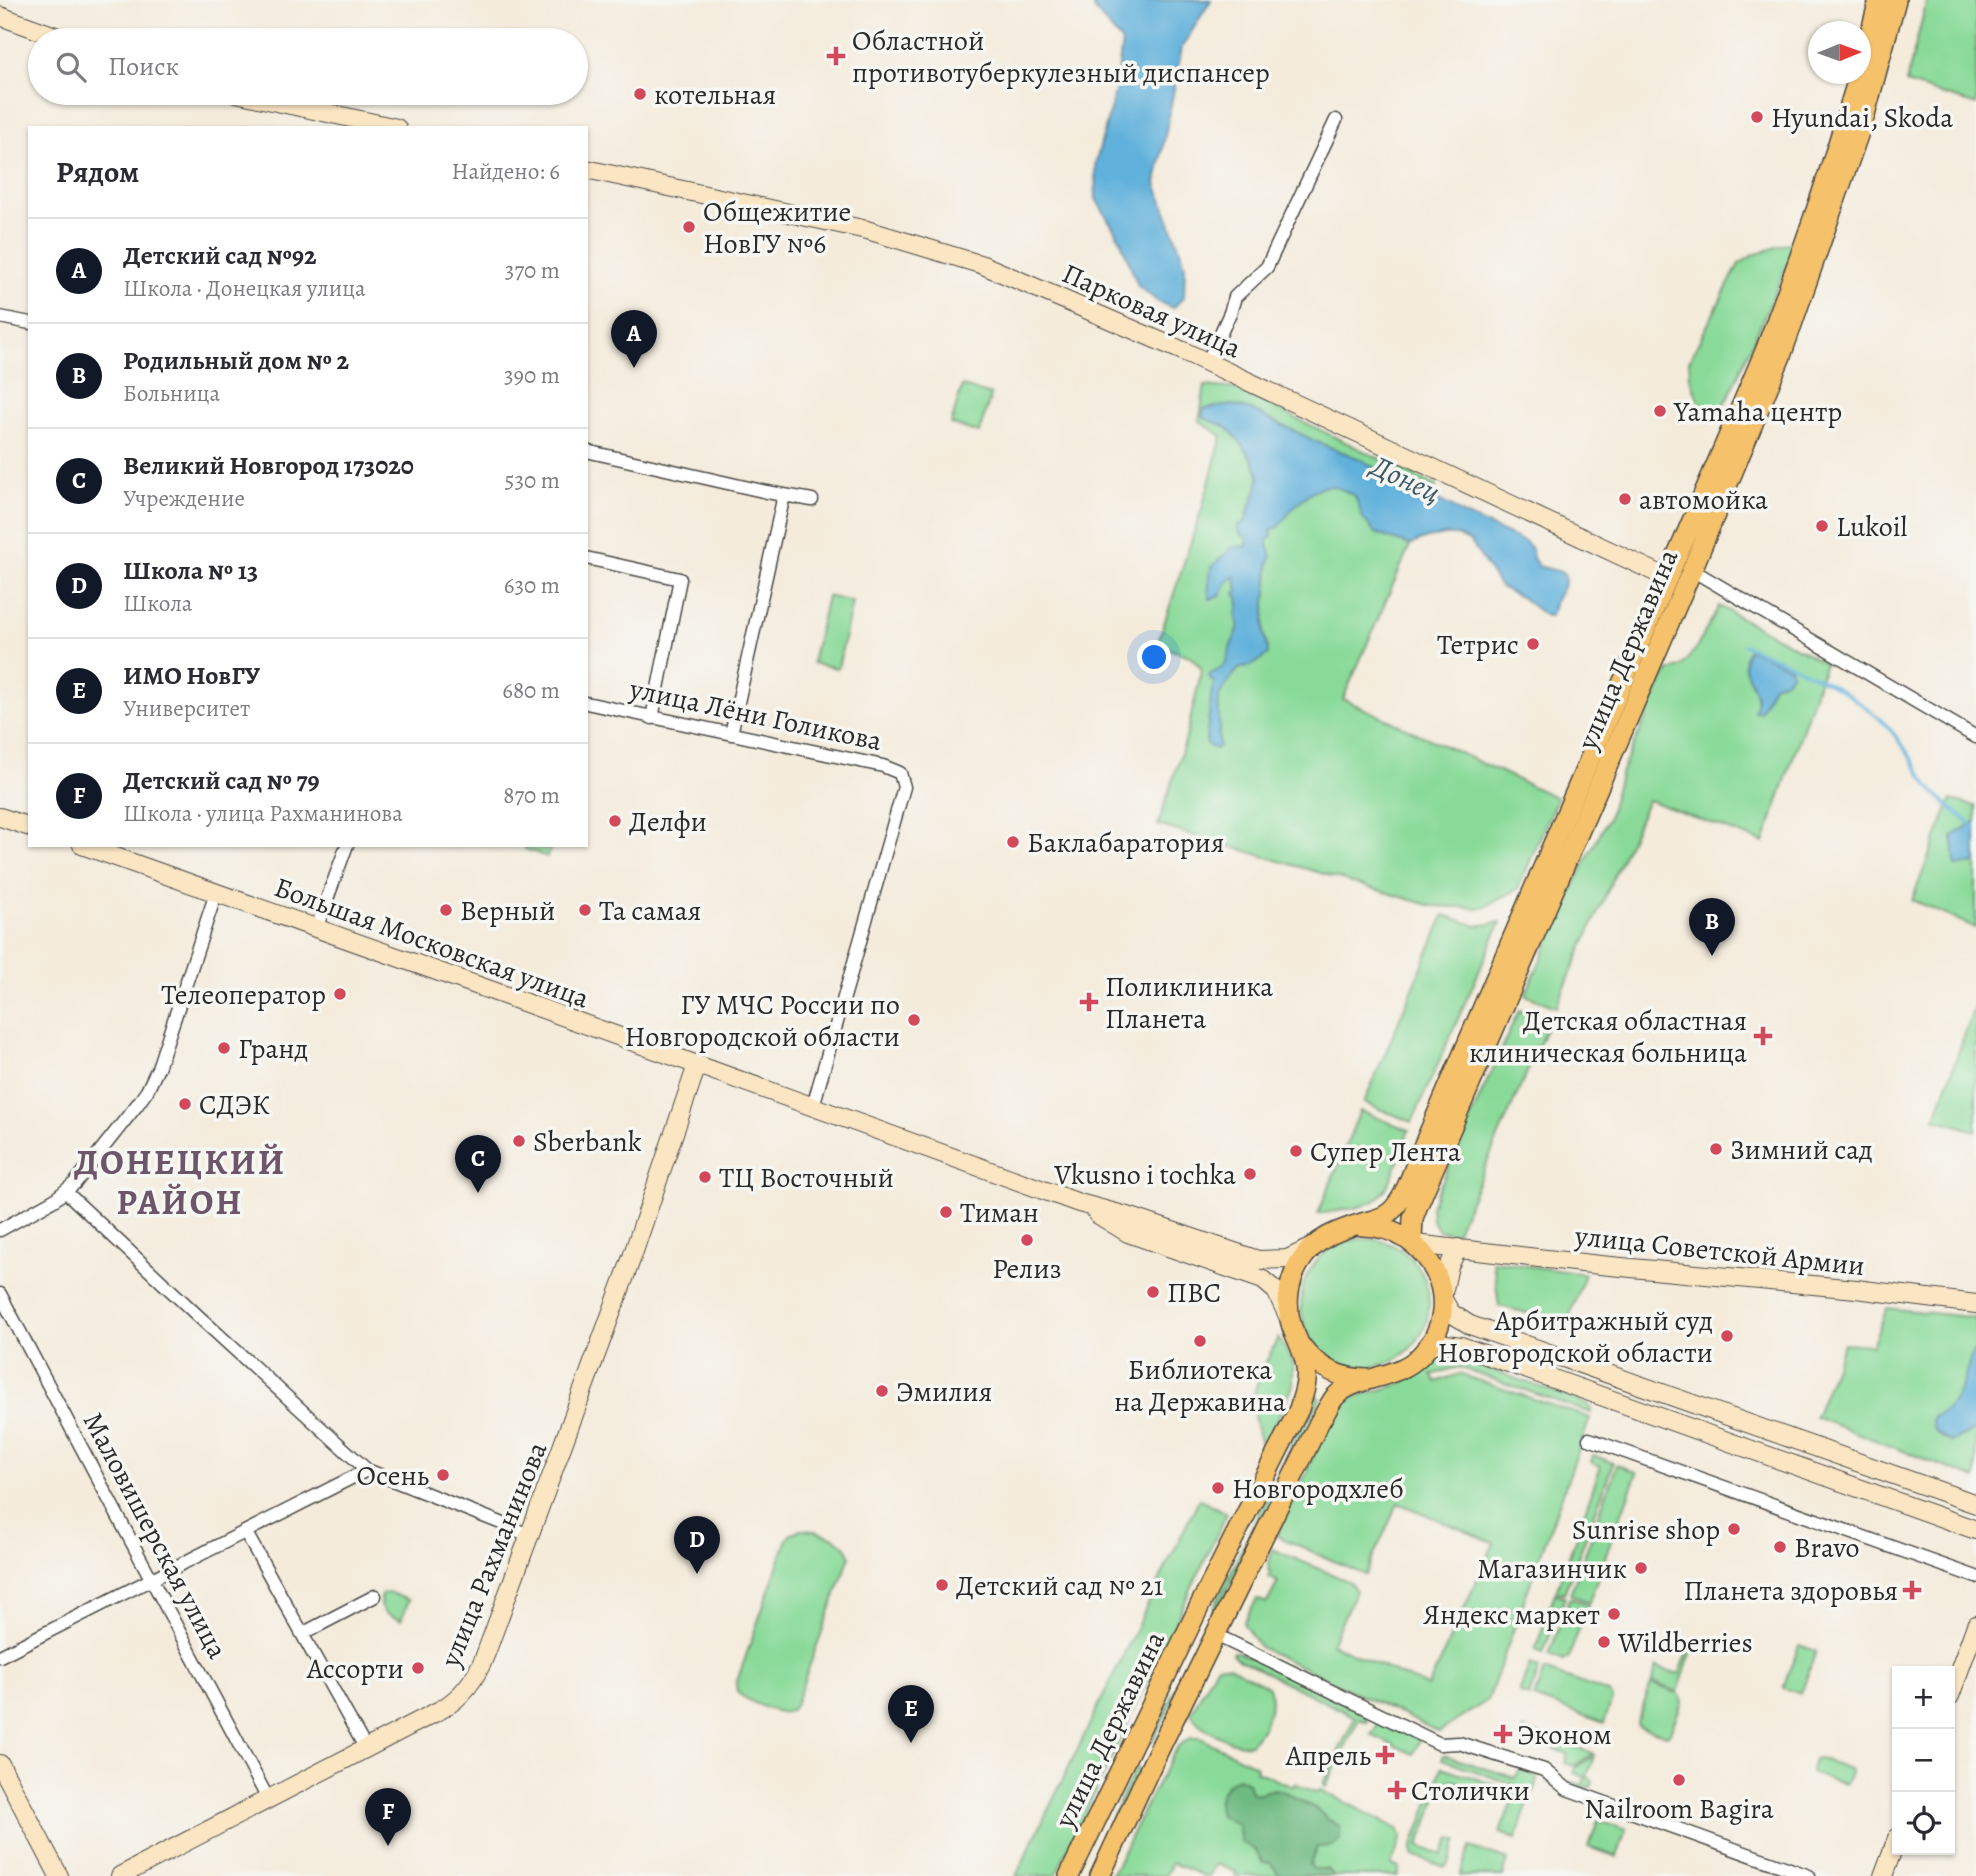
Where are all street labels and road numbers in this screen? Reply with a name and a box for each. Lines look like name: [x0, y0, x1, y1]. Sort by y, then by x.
street label: Парковая улица: [1056, 255, 1247, 367]
street label: улица Державина: [1568, 543, 1687, 756]
street label: улица Лёни Голикова: [625, 670, 885, 760]
street label: Большая Московская улица: [269, 868, 594, 1018]
street label: улица Советской Армии: [1572, 1217, 1867, 1285]
street label: Маловишерская улица: [74, 1406, 236, 1665]
street label: улица Рахманинова: [431, 1436, 556, 1674]
street label: улица Державина: [1045, 1625, 1174, 1835]

